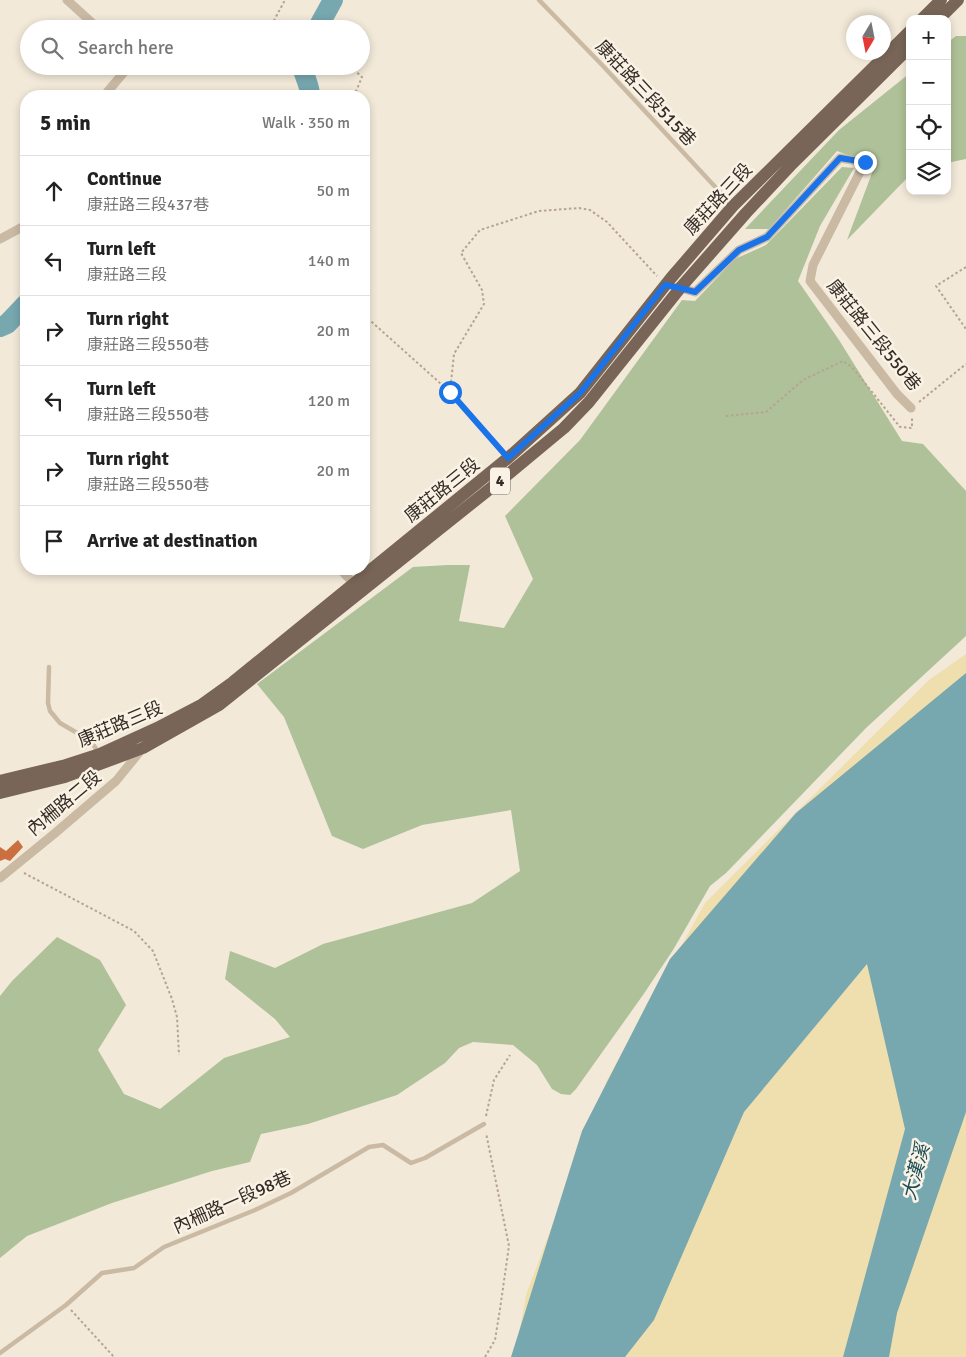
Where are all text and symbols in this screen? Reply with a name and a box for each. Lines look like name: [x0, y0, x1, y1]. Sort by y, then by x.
north arrow: [846, 15, 891, 60]
map controls: [906, 15, 951, 195]
button: +: [906, 15, 951, 60]
search box: [20, 20, 370, 75]
icon: search: [38, 34, 66, 62]
street label: 康莊路三段515巷: [591, 35, 701, 151]
text: Search here: [78, 36, 174, 60]
button: −: [906, 60, 951, 105]
button: locate: [906, 105, 951, 150]
text: 5 min: [40, 110, 91, 136]
text: Walk · 350 m: [262, 113, 350, 133]
button: layers: [906, 150, 951, 195]
route end: [854, 151, 877, 174]
street label: 康莊路三段: [679, 159, 757, 239]
text: Continue: [87, 167, 162, 191]
icon: ahead: [40, 177, 68, 205]
text: 50 m: [316, 181, 350, 201]
text: 康莊路三段437巷: [87, 195, 209, 215]
text: Turn left: [87, 237, 156, 261]
icon: left: [40, 247, 68, 275]
text: 140 m: [308, 251, 350, 271]
text: 康莊路三段: [87, 265, 167, 285]
street label: 康莊路三段550巷: [822, 275, 926, 395]
text: Turn right: [87, 307, 169, 331]
icon: right: [40, 317, 68, 345]
text: 20 m: [316, 321, 350, 341]
text: 康莊路三段550巷: [87, 335, 209, 355]
text: Turn left: [87, 377, 156, 401]
route start: [439, 381, 462, 404]
icon: left: [40, 387, 68, 415]
text: 120 m: [308, 391, 350, 411]
text: 康莊路三段550巷: [87, 405, 209, 425]
text: Turn right: [87, 447, 169, 471]
street label: 康莊路三段: [400, 453, 484, 527]
icon: right: [40, 457, 68, 485]
text: 20 m: [316, 461, 350, 481]
road number: 4: [490, 468, 510, 494]
text: 康莊路三段550巷: [87, 475, 209, 495]
icon: arrive: [40, 527, 68, 555]
text: Arrive at destination: [87, 529, 258, 553]
street label: 康莊路三段: [74, 696, 166, 752]
street label: 內柵路二段: [22, 766, 106, 840]
water label: 大漢溪: [897, 1138, 936, 1203]
street label: 內柵路一段98巷: [169, 1166, 295, 1238]

